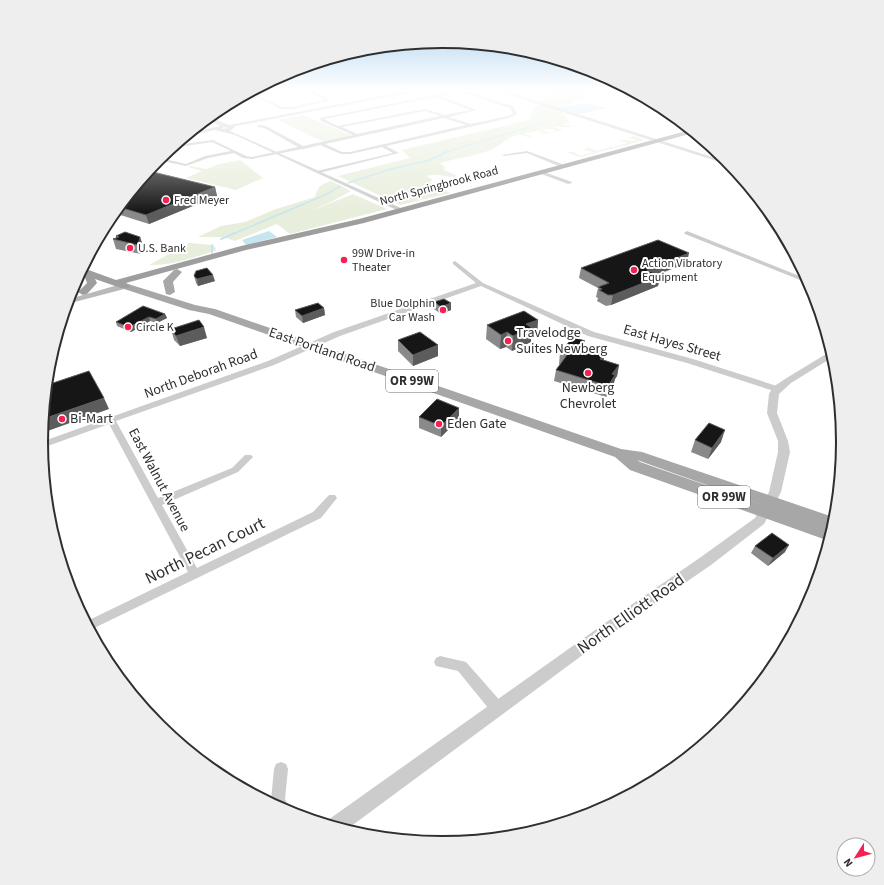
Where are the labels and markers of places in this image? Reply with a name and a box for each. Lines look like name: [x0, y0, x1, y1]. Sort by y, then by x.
place label: Fred Meyer: [174, 192, 230, 209]
marker: Fred Meyer: [161, 195, 171, 205]
place label: U.S. Bank: [138, 240, 186, 257]
marker: U.S. Bank: [125, 243, 135, 253]
place label: 99W Drive-in Theater: [352, 245, 415, 276]
marker: 99W Drive-in Theater: [339, 255, 349, 265]
place label: Action Vibratory Equipment: [642, 255, 723, 286]
marker: Action Vibratory Equipment: [629, 265, 639, 275]
place label: Blue Dolphin Car Wash: [370, 295, 435, 326]
marker: Blue Dolphin Car Wash: [438, 305, 448, 315]
place label: Circle K: [136, 319, 174, 336]
marker: Circle K: [123, 322, 133, 332]
place label: Travelodge Suites Newberg: [516, 323, 607, 359]
marker: Travelodge Suites Newberg: [503, 336, 513, 346]
marker: Newberg Chevrolet: [583, 368, 593, 378]
place label: Newberg Chevrolet: [560, 378, 617, 414]
place label: Bi-Mart: [70, 409, 113, 429]
marker: Bi-Mart: [57, 414, 67, 424]
place label: Eden Gate: [447, 414, 506, 434]
marker: Eden Gate: [434, 419, 444, 429]

